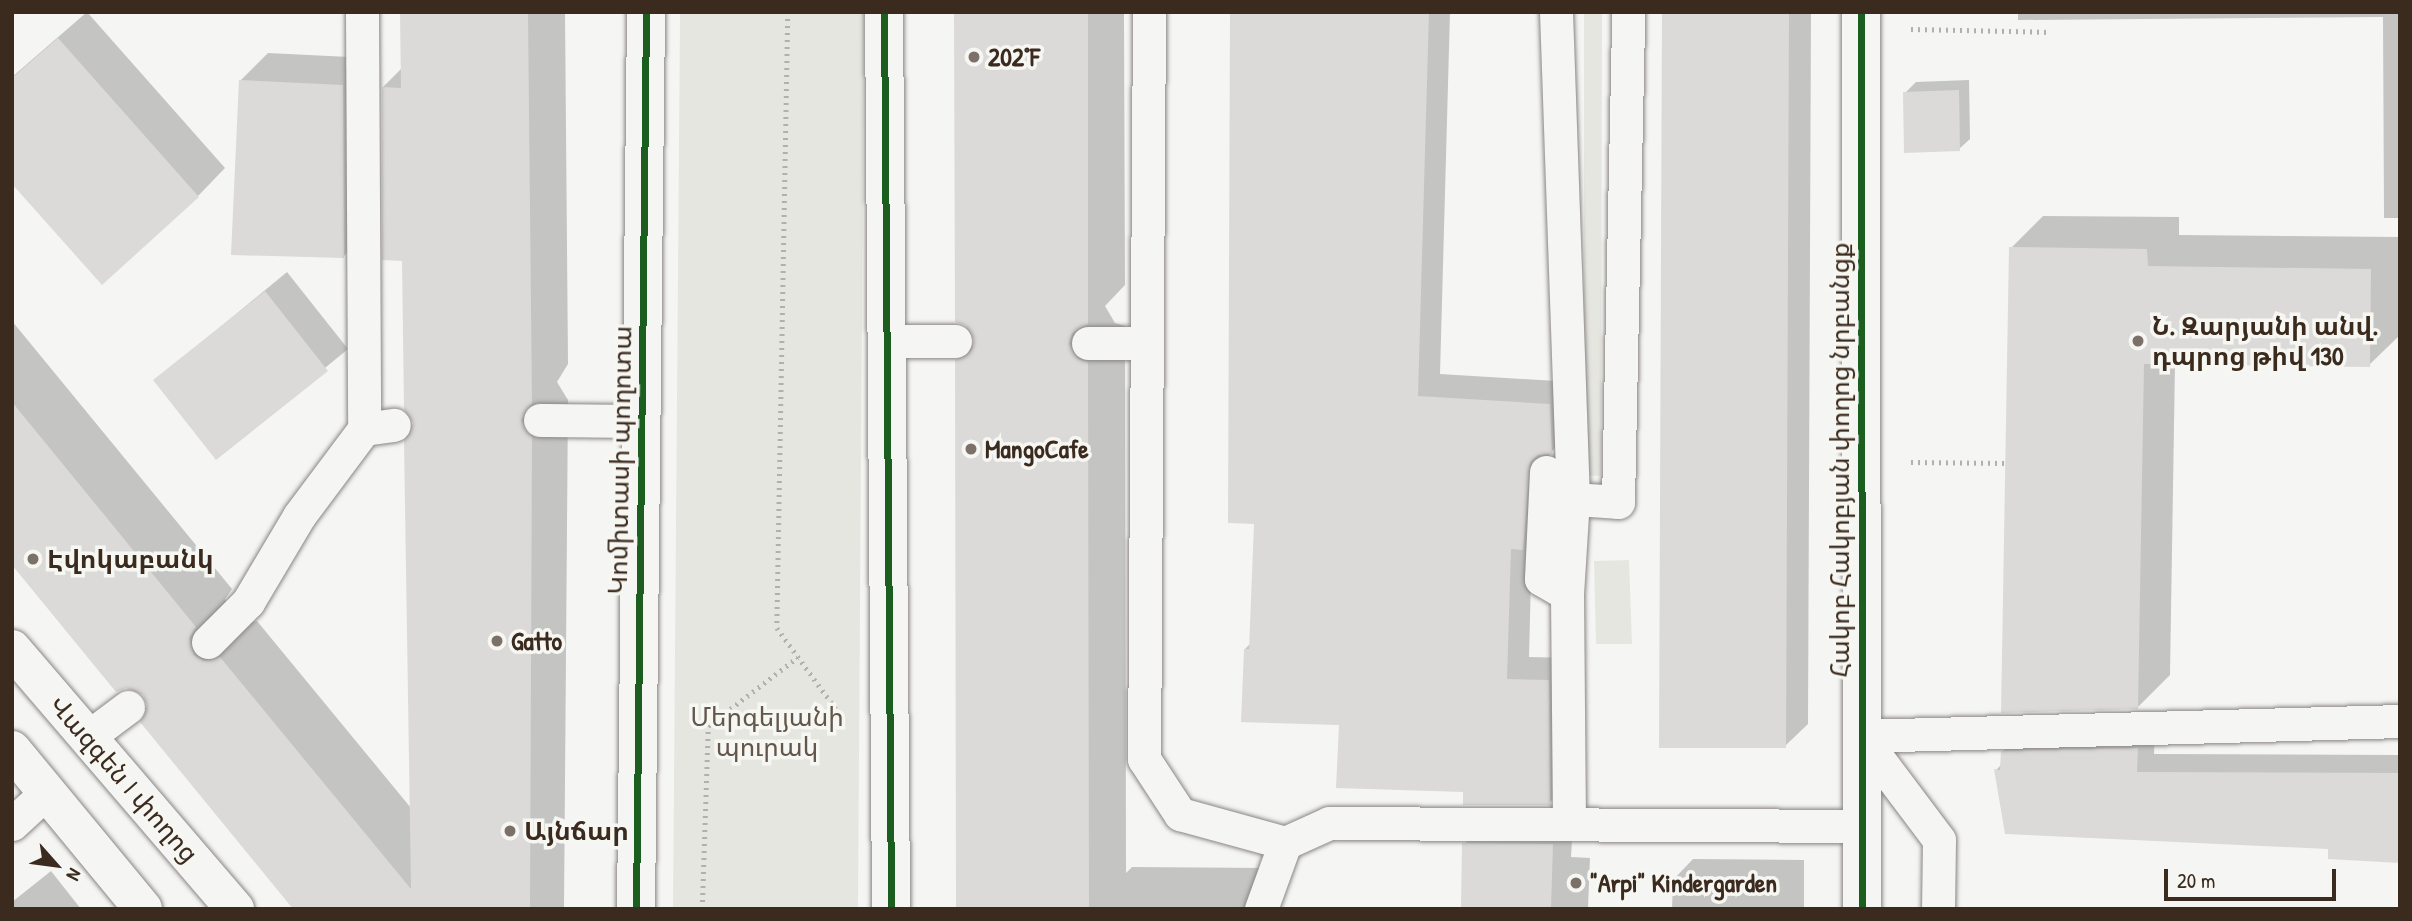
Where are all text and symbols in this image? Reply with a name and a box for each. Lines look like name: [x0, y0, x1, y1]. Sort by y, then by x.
place label: 202°F: [988, 41, 1040, 73]
marker: 202°F: [966, 49, 982, 65]
street label: Հակոբ Հակոբյան փողոց նրբանցք: [1824, 242, 1856, 678]
place label: Ն. Զարյանի անվ. դպրոց թիվ 130: [2152, 310, 2378, 372]
street label: Կոմիտասի պողոտա: [602, 325, 638, 595]
marker: Ն. Զարյանի անվ. դպրոց թիվ 130: [2130, 333, 2146, 349]
place label: MangoCafe: [985, 433, 1089, 465]
marker: MangoCafe: [963, 441, 979, 457]
place label: Էվոկաբանկ: [47, 543, 214, 575]
marker: Էվոկաբանկ: [25, 551, 41, 567]
place label: Gatto: [511, 625, 562, 657]
marker: Gatto: [489, 633, 505, 649]
street label: Վազգեն I փողոց: [43, 689, 205, 869]
park label: Մերգելյանի պուրակ: [690, 701, 844, 762]
place label: Այնճար: [524, 815, 629, 847]
marker: Այնճար: [502, 823, 518, 839]
north arrow: [21, 830, 91, 900]
scale bar: [2167, 855, 2338, 899]
text: N: [61, 864, 88, 885]
text: 20 m: [2177, 866, 2215, 895]
place label: "Arpi" Kindergarden: [1590, 867, 1777, 899]
marker: "Arpi" Kindergarden: [1568, 875, 1584, 891]

